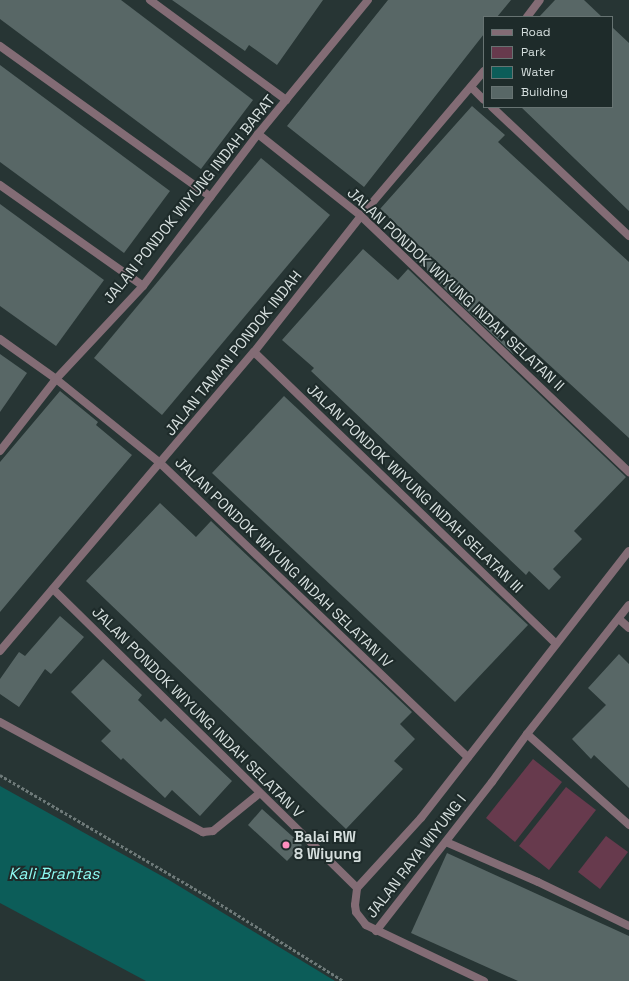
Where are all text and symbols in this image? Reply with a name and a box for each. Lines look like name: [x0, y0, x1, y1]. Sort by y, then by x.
legend: [483, 16, 613, 108]
text: Road: [521, 24, 550, 40]
text: Park: [521, 44, 546, 60]
text: Water: [521, 64, 555, 80]
text: Building: [521, 84, 568, 100]
street label: JALAN PONDOK WIYUNG INDAH BARAT: [99, 91, 279, 307]
street label: JALAN PONDOK WIYUNG INDAH SELATAN II: [344, 184, 568, 394]
street label: JALAN TAMAN PONDOK INDAH: [161, 267, 305, 439]
street label: JALAN PONDOK WIYUNG INDAH SELATAN III: [303, 380, 527, 596]
street label: JALAN PONDOK WIYUNG INDAH SELATAN IV: [171, 453, 397, 671]
street label: JALAN PONDOK WIYUNG INDAH SELATAN V: [88, 602, 308, 822]
street label: JALAN RAYA WIYUNG I: [362, 791, 470, 921]
place label: Balai RW 8 Wiyung: [294, 827, 362, 862]
marker: Balai RW 8 Wiyung: [281, 840, 291, 850]
water label: Kali Brantas: [9, 864, 99, 884]

